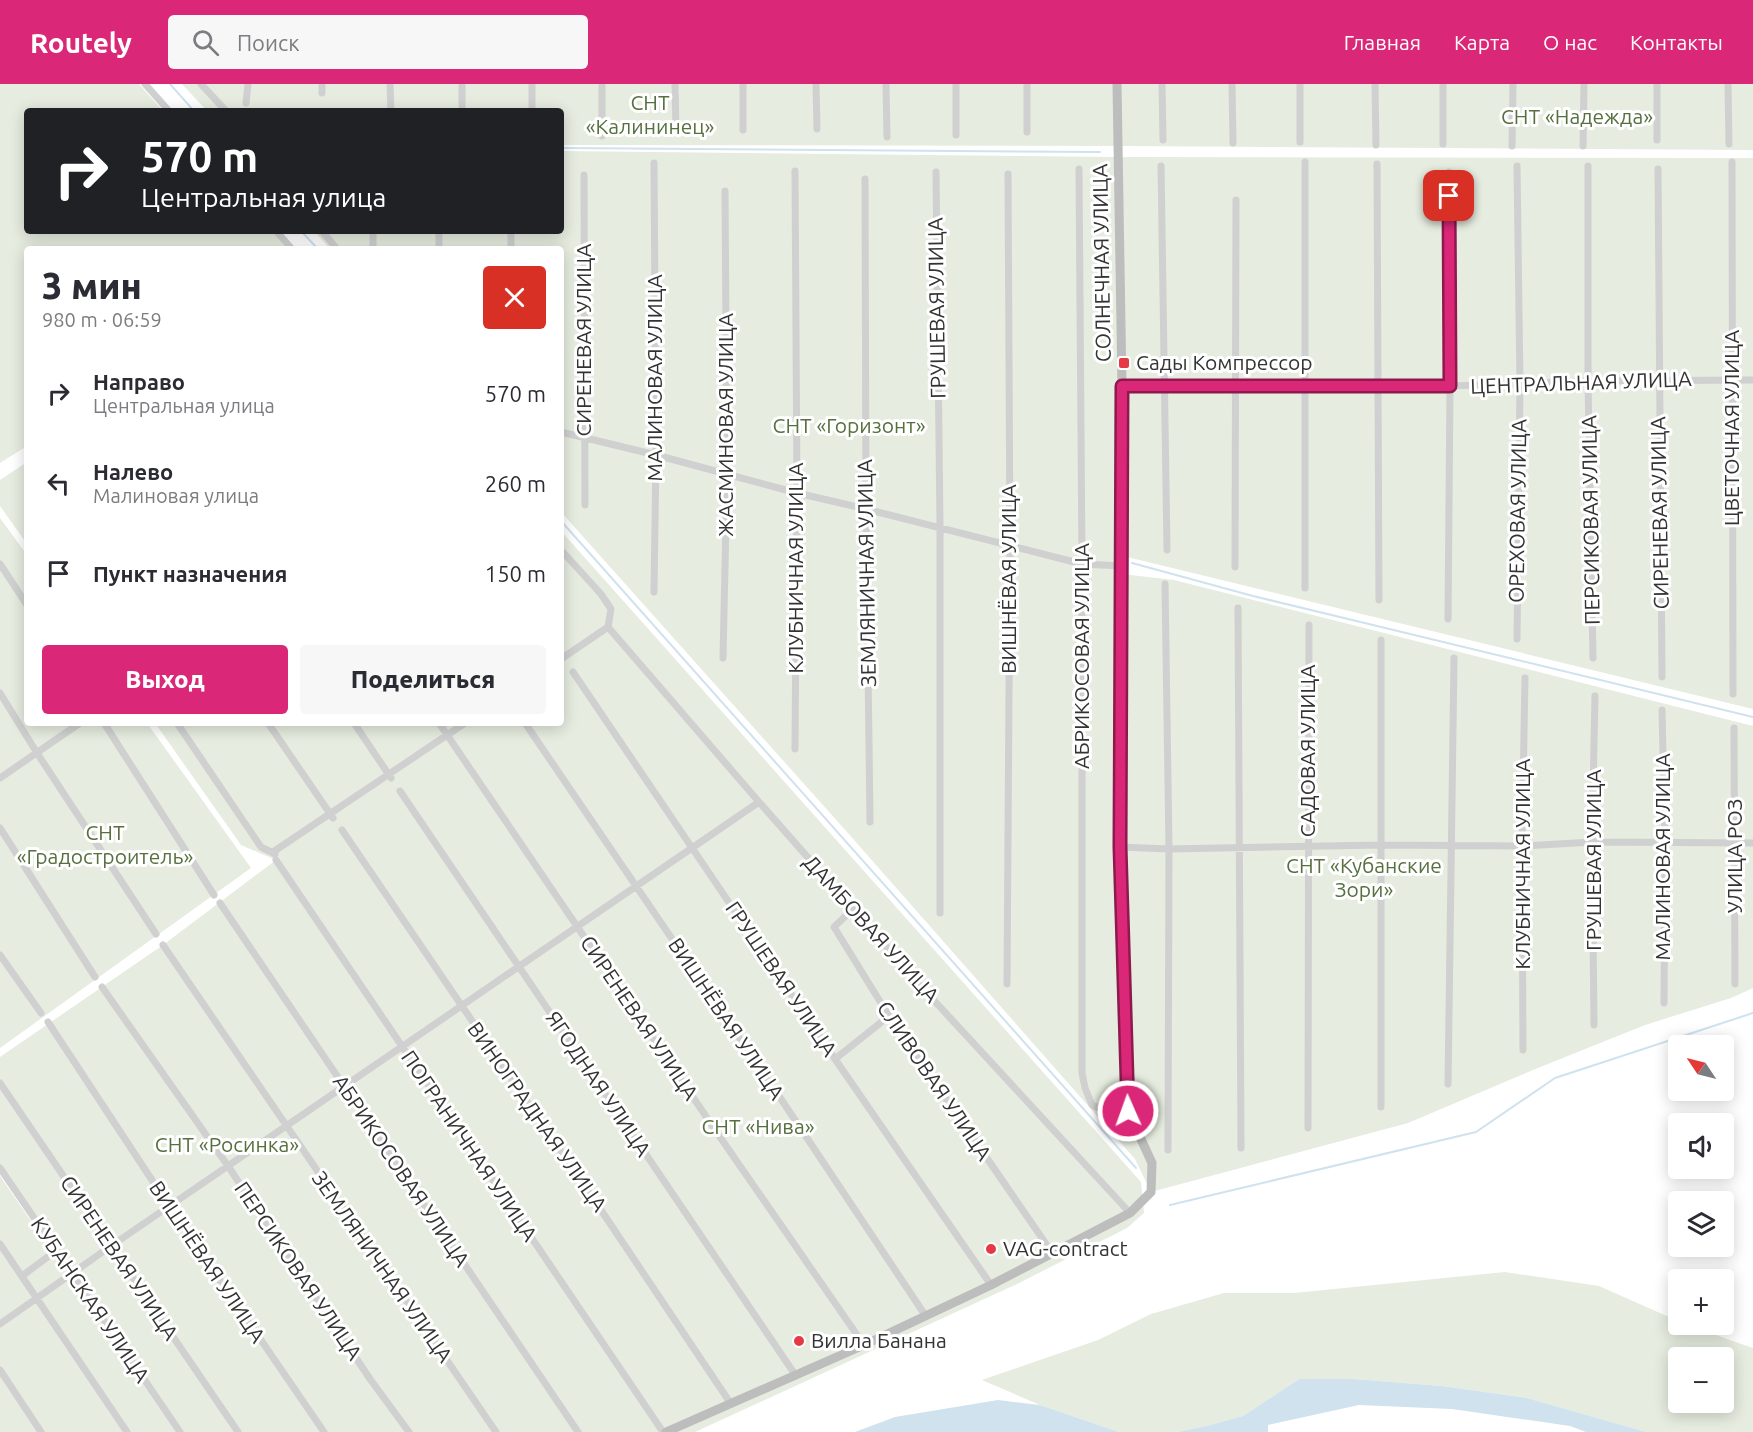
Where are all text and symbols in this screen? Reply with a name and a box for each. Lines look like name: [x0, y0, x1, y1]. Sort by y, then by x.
search box: [168, 15, 588, 69]
icon: search: [189, 26, 222, 59]
text: Routely: [30, 27, 132, 58]
text: Поиск: [237, 30, 300, 55]
text: Главная: [1344, 30, 1421, 54]
text: Карта: [1454, 30, 1510, 54]
text: О нас: [1543, 30, 1597, 54]
text: Контакты: [1630, 30, 1723, 54]
park label: СНТ «Калининец»: [586, 90, 715, 138]
park label: СНТ «Надежда»: [1501, 104, 1653, 128]
icon: right: [42, 132, 120, 210]
text: 570 m: [141, 133, 258, 180]
street label: СОЛНЕЧНАЯ УЛИЦА: [1087, 163, 1115, 362]
pin: [1423, 170, 1474, 221]
icon: arrive: [1432, 179, 1465, 212]
text: Центральная улица: [141, 182, 386, 212]
street label: ГРУШЕВАЯ УЛИЦА: [922, 217, 950, 399]
street label: СИРЕНЕВАЯ УЛИЦА: [571, 243, 595, 437]
text: 3 мин: [42, 265, 142, 306]
button: close: [483, 266, 546, 329]
street label: МАЛИНОВАЯ УЛИЦА: [642, 274, 666, 482]
text: 980 m · 06:59: [42, 308, 162, 331]
street label: ЖАСМИНОВАЯ УЛИЦА: [713, 313, 737, 537]
street label: ЦВЕТОЧНАЯ УЛИЦА: [1719, 330, 1743, 526]
place label: Сады Компрессор: [1136, 350, 1312, 374]
marker: Сады Компрессор: [1117, 356, 1131, 370]
street label: ЦЕНТРАЛЬНАЯ УЛИЦА: [1470, 366, 1692, 398]
text: Направо: [93, 369, 185, 394]
icon: right: [42, 377, 75, 410]
text: 570 m: [485, 381, 546, 406]
text: Центральная улица: [93, 394, 275, 417]
park label: СНТ «Горизонт»: [773, 413, 926, 437]
street label: ПЕРСИКОВАЯ УЛИЦА: [1576, 415, 1604, 625]
street label: СИРЕНЕВАЯ УЛИЦА: [1645, 416, 1673, 610]
street label: ОРЕХОВАЯ УЛИЦА: [1503, 418, 1531, 603]
text: Налево: [93, 459, 173, 484]
street label: ЗЕМЛЯНИЧНАЯ УЛИЦА: [852, 459, 880, 687]
street label: КЛУБНИЧНАЯ УЛИЦА: [783, 462, 807, 673]
icon: left: [42, 467, 75, 500]
text: 260 m: [485, 471, 546, 496]
text: Малиновая улица: [93, 484, 259, 507]
street label: ВИШНЁВАЯ УЛИЦА: [996, 484, 1020, 674]
street label: АБРИКОСОВАЯ УЛИЦА: [1069, 543, 1093, 769]
icon: arrive: [42, 557, 75, 590]
text: Пункт назначения: [93, 561, 287, 586]
text: 150 m: [485, 561, 546, 586]
button: Выход: [42, 645, 288, 714]
button: Поделиться: [300, 645, 546, 714]
street label: САДОВАЯ УЛИЦА: [1295, 664, 1319, 837]
street label: МАЛИНОВАЯ УЛИЦА: [1650, 753, 1674, 961]
street label: КЛУБНИЧНАЯ УЛИЦА: [1510, 758, 1534, 969]
street label: ГРУШЕВАЯ УЛИЦА: [1581, 769, 1605, 951]
street label: УЛИЦА РОЗ: [1722, 799, 1746, 913]
park label: СНТ «Градостроитель»: [17, 820, 193, 868]
street label: ДАМБОВАЯ УЛИЦА: [799, 849, 945, 1007]
park label: СНТ «Кубанские Зори»: [1286, 853, 1442, 901]
street label: ГРУШЕВАЯ УЛИЦА: [721, 897, 843, 1061]
street label: СИРЕНЕВАЯ УЛИЦА: [576, 931, 704, 1104]
street label: ВИШНЁВАЯ УЛИЦА: [664, 933, 790, 1104]
street label: СЛИВОВАЯ УЛИЦА: [873, 996, 997, 1165]
street label: ЯГОДНАЯ УЛИЦА: [541, 1006, 656, 1161]
street label: ВИНОГРАДНАЯ УЛИЦА: [463, 1017, 613, 1216]
north arrow: [1668, 1035, 1734, 1101]
map controls: [1668, 1035, 1734, 1413]
street label: ПОГРАНИЧНАЯ УЛИЦА: [397, 1046, 543, 1246]
street label: АБРИКОСОВАЯ УЛИЦА: [329, 1070, 475, 1271]
position arrow: [1096, 1079, 1160, 1143]
button: sound: [1668, 1113, 1734, 1179]
park label: СНТ «Нива»: [701, 1114, 815, 1138]
park label: СНТ «Росинка»: [155, 1132, 299, 1156]
street label: ЗЕМЛЯНИЧНАЯ УЛИЦА: [308, 1166, 458, 1367]
street label: СИРЕНЕВАЯ УЛИЦА: [56, 1171, 184, 1344]
street label: ВИШНЁВАЯ УЛИЦА: [145, 1176, 271, 1347]
street label: ПЕРСИКОВАЯ УЛИЦА: [230, 1177, 368, 1364]
button: layers: [1668, 1191, 1734, 1257]
street label: КУБАНСКАЯ УЛИЦА: [27, 1212, 155, 1387]
place label: VAG-contract: [1003, 1236, 1128, 1260]
marker: VAG-contract: [984, 1242, 998, 1256]
button: +: [1668, 1269, 1734, 1335]
place label: Вилла Банана: [811, 1328, 947, 1352]
marker: Вилла Банана: [792, 1334, 806, 1348]
button: −: [1668, 1347, 1734, 1413]

